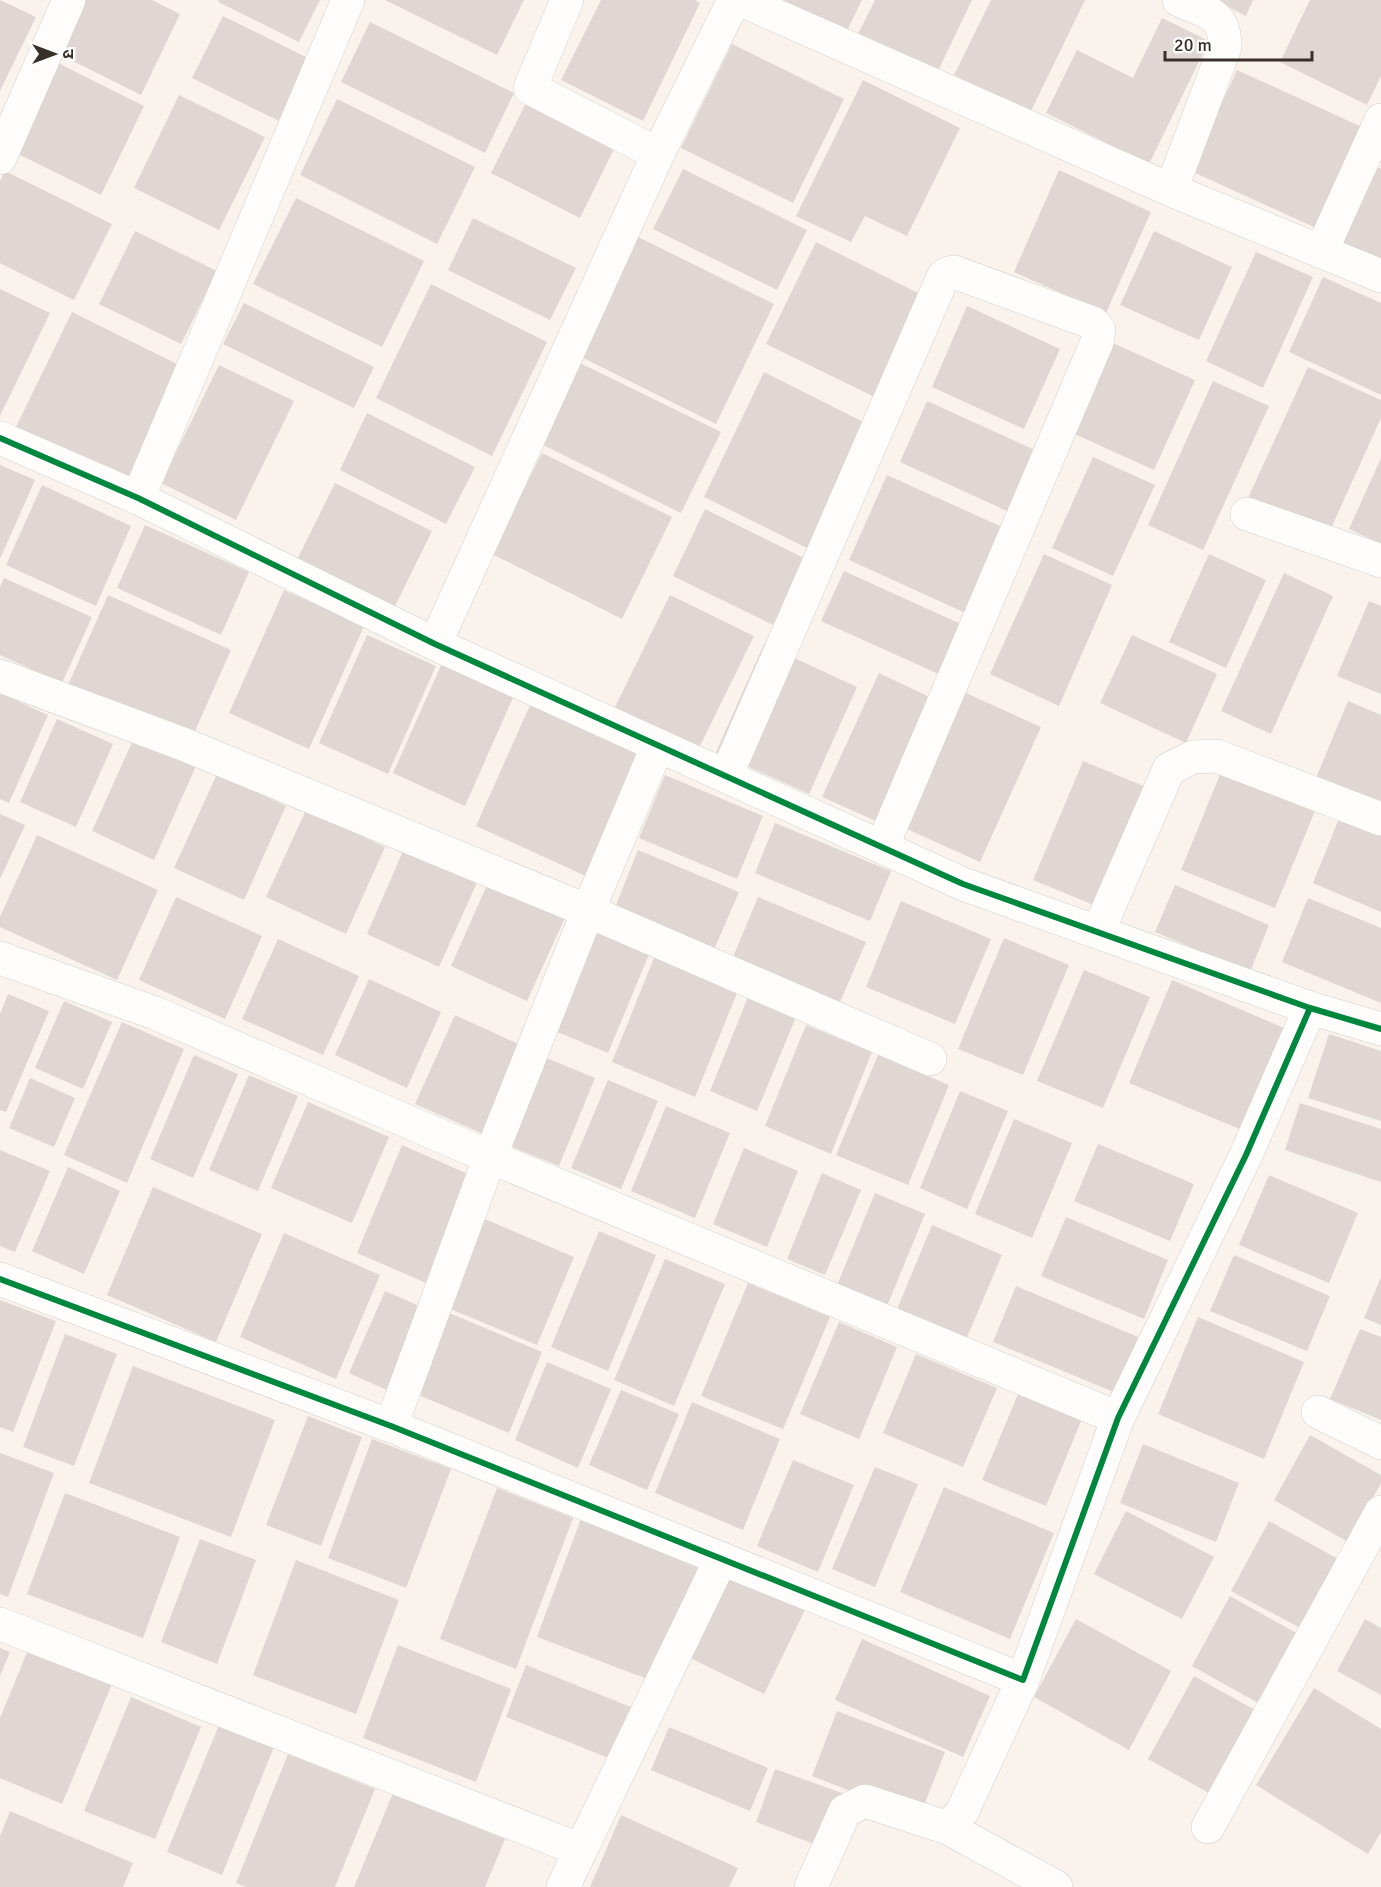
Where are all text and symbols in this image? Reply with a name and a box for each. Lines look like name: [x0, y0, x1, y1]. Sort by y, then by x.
north arrow: [24, 24, 84, 84]
scale bar: [1165, 24, 1312, 62]
text: 20 m: [1174, 34, 1212, 56]
text: उ: [58, 49, 78, 59]

